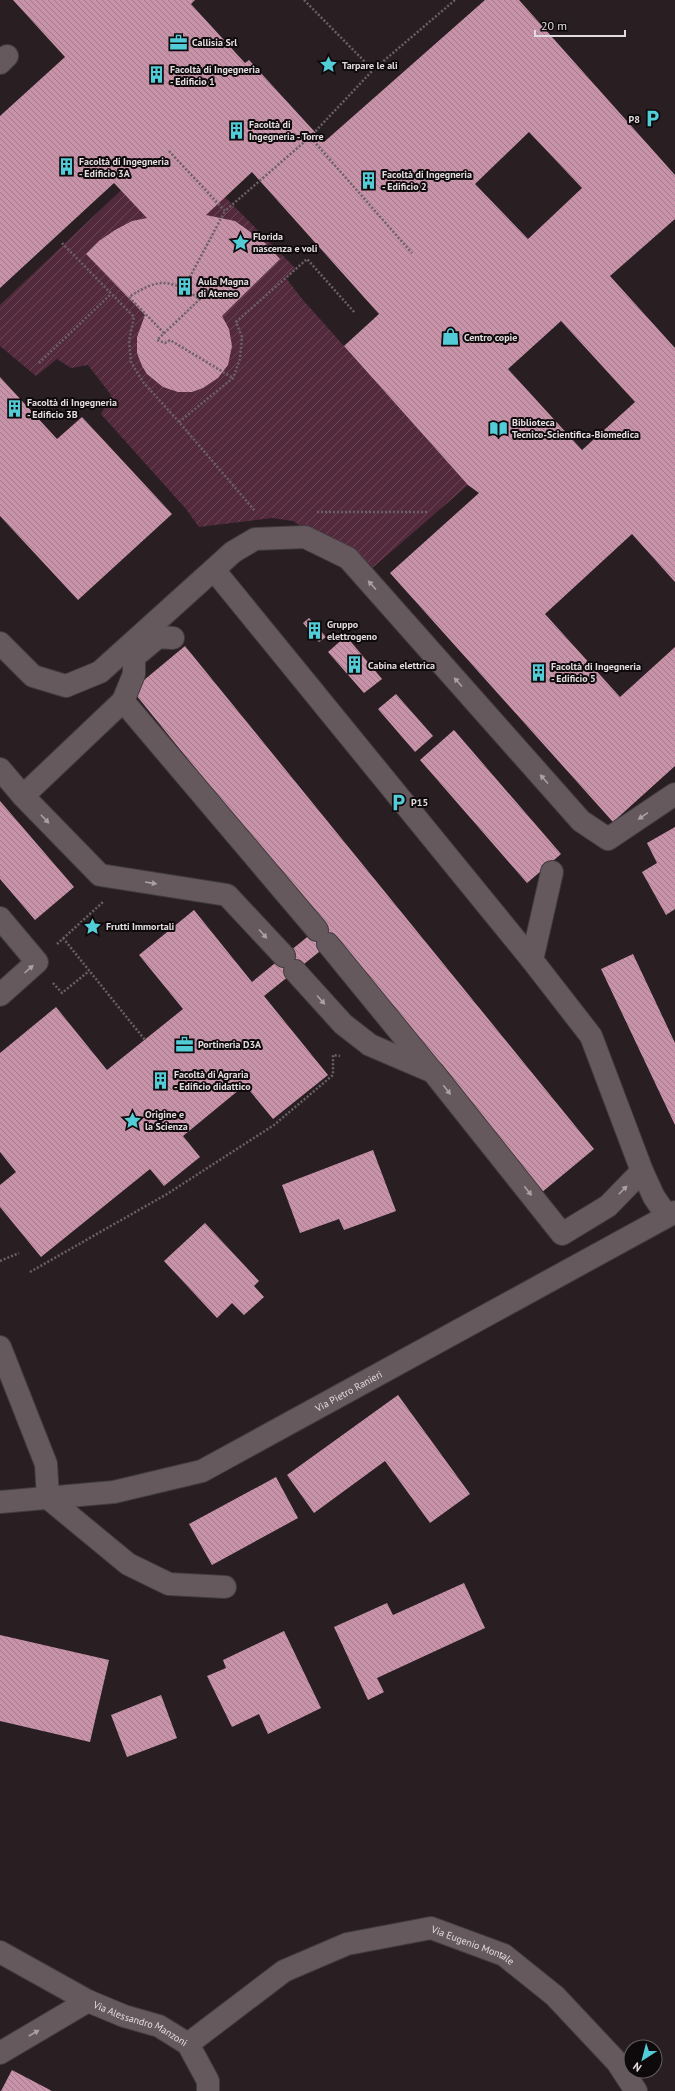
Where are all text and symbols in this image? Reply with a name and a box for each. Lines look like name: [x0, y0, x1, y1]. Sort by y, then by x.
scale bar: [535, 12, 625, 38]
text: 20 m: [541, 18, 567, 33]
office icon: Callisia Srl: [169, 32, 189, 52]
place label: Callisia Srl: [192, 36, 237, 49]
place icon: Tarpare le ali: [319, 55, 339, 75]
place label: Tarpare le ali: [342, 59, 398, 72]
place label: Facoltà di Ingegneria - Edificio 1: [170, 63, 260, 88]
building icon: Facoltà di Ingegneria - Edificio 1: [147, 65, 167, 85]
parking icon: P8: [643, 109, 663, 129]
place label: P8: [629, 113, 640, 126]
place label: Facoltà di Ingegneria - Torre: [249, 118, 324, 143]
building icon: Facoltà di Ingegneria - Torre: [226, 120, 246, 140]
place label: Facoltà di Ingegneria - Edificio 3A: [79, 155, 169, 180]
building icon: Facoltà di Ingegneria - Edificio 3A: [56, 157, 76, 177]
place label: Facoltà di Ingegneria - Edificio 2: [382, 168, 472, 193]
building icon: Facoltà di Ingegneria - Edificio 2: [359, 170, 379, 190]
place label: Florida nascenza e voli: [253, 230, 318, 255]
place icon: Florida nascenza e voli: [230, 232, 250, 252]
place label: Aula Magna di Ateneo: [198, 275, 249, 300]
building icon: Aula Magna di Ateneo: [175, 277, 195, 297]
shop icon: Centro copie: [441, 327, 461, 347]
place label: Centro copie: [464, 331, 517, 344]
place label: Facoltà di Ingegneria - Edificio 3B: [27, 396, 117, 421]
building icon: Facoltà di Ingegneria - Edificio 3B: [4, 398, 24, 418]
place label: Biblioteca Tecnico-Scientifica-Biomedica: [512, 416, 639, 441]
library icon: Biblioteca Tecnico-Scientifica-Biomedica: [489, 418, 509, 438]
one-way arrow: [367, 580, 376, 590]
place label: Gruppo elettrogeno: [327, 618, 378, 643]
building icon: Gruppo elettrogeno: [304, 620, 324, 640]
building icon: Cabina elettrica: [345, 655, 365, 675]
place label: Cabina elettrica: [368, 659, 435, 672]
place label: Facoltà di Ingegneria - Edificio 5: [551, 660, 641, 685]
building icon: Facoltà di Ingegneria - Edificio 5: [528, 662, 548, 682]
one-way arrow: [453, 677, 463, 687]
one-way arrow: [540, 774, 549, 785]
parking icon: P15: [388, 792, 408, 812]
place label: P15: [411, 796, 428, 809]
one-way arrow: [637, 812, 649, 819]
one-way arrow: [40, 814, 50, 824]
one-way arrow: [145, 880, 157, 886]
place icon: Frutti Immortali: [83, 916, 103, 936]
place label: Frutti Immortali: [106, 920, 175, 933]
one-way arrow: [258, 929, 267, 938]
one-way arrow: [24, 964, 34, 974]
one-way arrow: [316, 995, 326, 1005]
office icon: Portineria D3A: [175, 1034, 195, 1054]
place label: Portineria D3A: [198, 1038, 262, 1051]
place label: Facoltà di Agraria - Edificio didattico: [174, 1068, 251, 1093]
building icon: Facoltà di Agraria - Edificio didattico: [151, 1070, 171, 1090]
one-way arrow: [443, 1084, 452, 1095]
place label: Origine e la Scienza: [145, 1108, 188, 1133]
place icon: Origine e la Scienza: [122, 1110, 142, 1130]
one-way arrow: [618, 1185, 628, 1195]
one-way arrow: [524, 1186, 533, 1197]
street label: Via Pietro Ranieri: [312, 1368, 385, 1415]
street label: Via Eugenio Montale: [429, 1922, 517, 1968]
street label: Via Alessandro Manzoni: [90, 1998, 190, 2049]
one-way arrow: [28, 2030, 40, 2037]
north arrow: [623, 2039, 663, 2079]
text: N: [630, 2059, 644, 2075]

